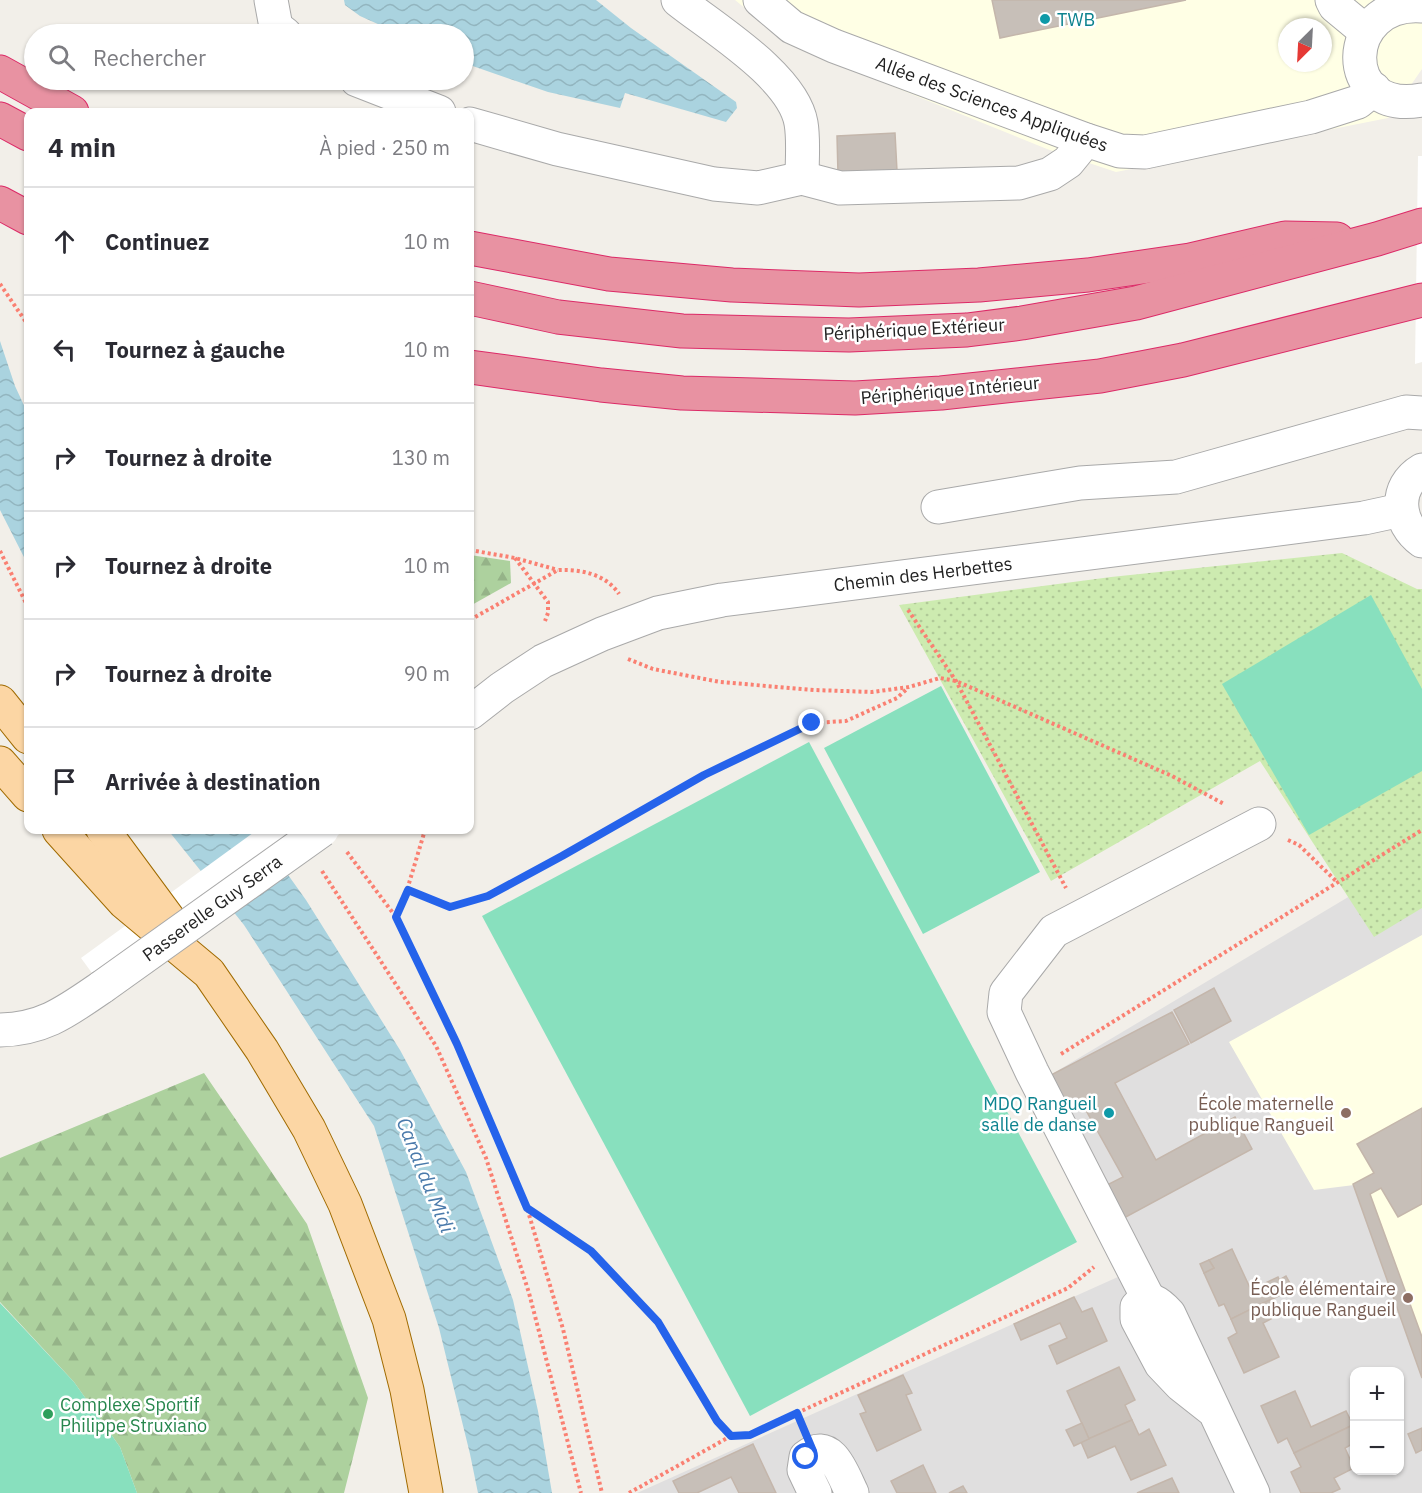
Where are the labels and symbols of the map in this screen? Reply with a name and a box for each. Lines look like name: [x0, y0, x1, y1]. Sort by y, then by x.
place label: TWB: [1057, 8, 1095, 31]
marker: TWB: [1038, 12, 1052, 26]
north arrow: [1278, 18, 1332, 72]
street label: Allée des Sciences Appliquées: [873, 51, 1111, 157]
street label: Périphérique Extérieur: [823, 313, 1006, 345]
street label: Périphérique Intérieur: [860, 371, 1041, 409]
street label: Chemin des Herbettes: [832, 552, 1014, 596]
route end: [798, 709, 824, 735]
street label: Passerelle Guy Serra: [138, 849, 287, 966]
place label: MDQ Rangueil salle de danse: [981, 1092, 1097, 1136]
place label: École maternelle publique Rangueil: [1189, 1092, 1334, 1136]
marker: MDQ Rangueil salle de danse: [1102, 1106, 1116, 1120]
marker: École maternelle publique Rangueil: [1339, 1106, 1353, 1120]
water label: Canal du Midi: [391, 1113, 462, 1237]
place label: École élémentaire publique Rangueil: [1250, 1277, 1396, 1321]
marker: École élémentaire publique Rangueil: [1401, 1291, 1415, 1305]
place label: Complexe Sportif Philippe Struxiano: [60, 1393, 207, 1437]
marker: Complexe Sportif Philippe Struxiano: [41, 1407, 55, 1421]
route start: [792, 1443, 818, 1469]

